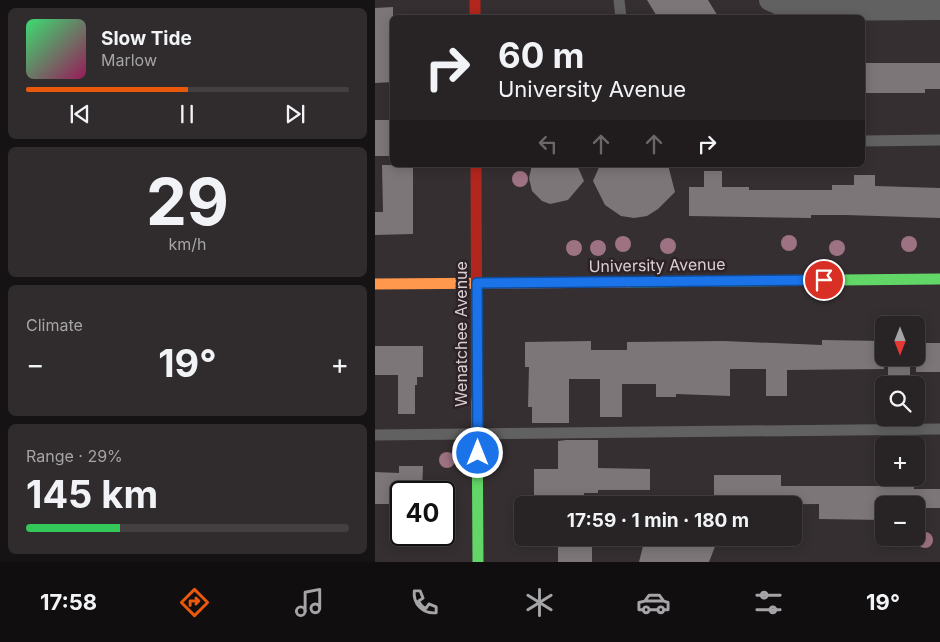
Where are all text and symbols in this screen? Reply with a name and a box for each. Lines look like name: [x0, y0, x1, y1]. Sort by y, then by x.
text: Slow Tide: [101, 27, 192, 50]
text: 60 m: [498, 34, 585, 76]
icon: right: [415, 35, 480, 100]
text: Marlow: [101, 50, 157, 70]
text: University Avenue: [498, 76, 686, 102]
icon: previous: [66, 100, 94, 128]
icon: pause: [173, 100, 201, 128]
icon: next: [281, 100, 309, 128]
icon: left: [534, 130, 562, 158]
icon: ahead: [587, 130, 615, 158]
icon: ahead: [640, 130, 668, 158]
icon: right: [693, 130, 721, 158]
text: 29: [146, 162, 229, 241]
text: km/h: [168, 234, 207, 254]
street label: University Avenue: [588, 254, 726, 276]
pin: [803, 259, 845, 301]
street label: Wenatchee Avenue: [451, 261, 471, 407]
icon: arrive: [810, 266, 838, 294]
text: Climate: [26, 315, 83, 335]
north arrow: [875, 316, 925, 366]
map controls: [875, 316, 925, 546]
text: 19°: [158, 340, 217, 386]
text: −: [26, 347, 45, 381]
text: +: [330, 347, 349, 381]
button: search: [875, 376, 925, 426]
position arrow: [451, 426, 503, 478]
button: +: [875, 436, 925, 486]
text: Range · 29%: [26, 446, 123, 466]
text: 145 km: [26, 471, 158, 517]
speed limit sign: 40: [390, 481, 455, 546]
button: −: [875, 496, 925, 546]
text: 17:59 · 1 min · 180 m: [567, 509, 749, 532]
icon: directions: [177, 585, 212, 620]
icon: music: [292, 585, 327, 620]
icon: phone: [407, 585, 442, 620]
icon: climate: [522, 585, 557, 620]
icon: car: [636, 585, 671, 620]
icon: filters: [751, 585, 786, 620]
text: 17:58: [40, 589, 97, 615]
text: 19°: [866, 589, 900, 615]

